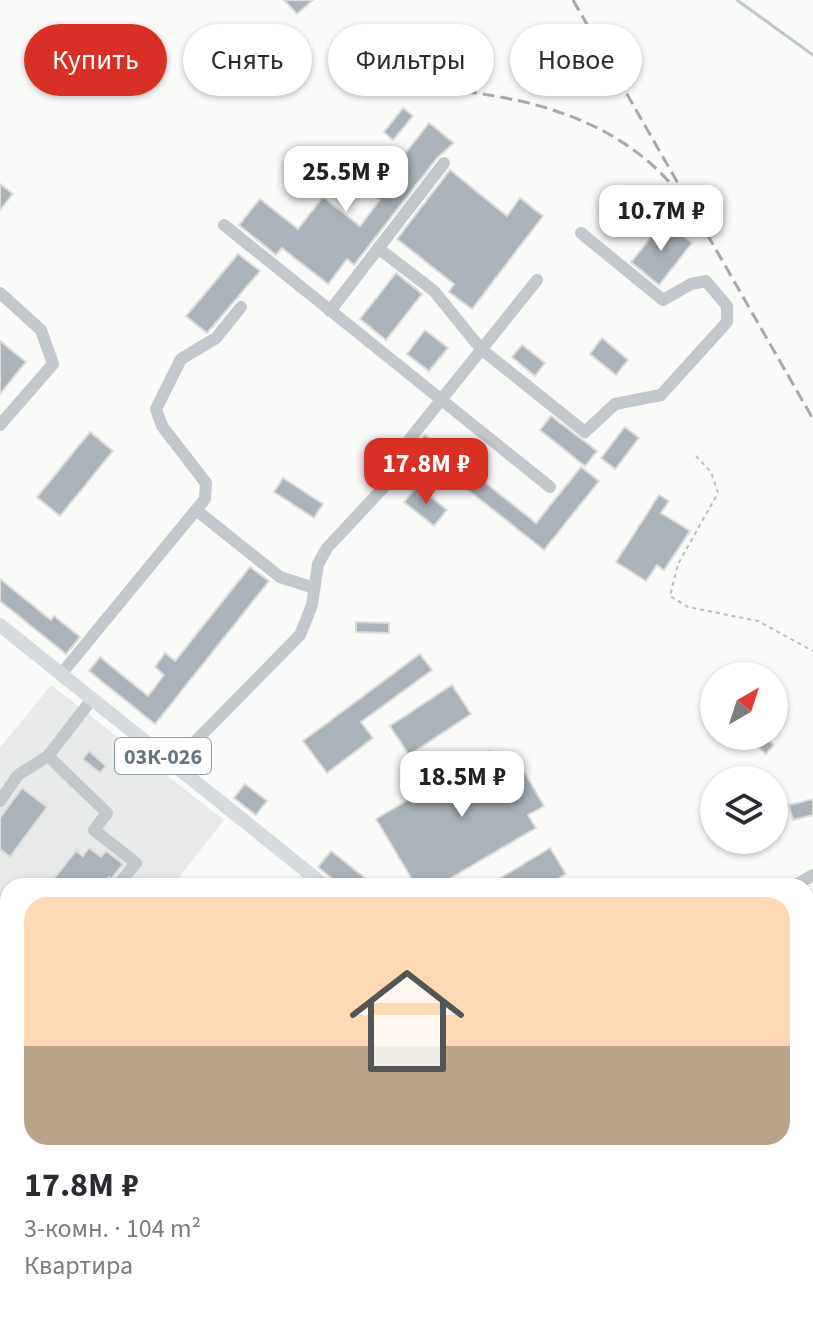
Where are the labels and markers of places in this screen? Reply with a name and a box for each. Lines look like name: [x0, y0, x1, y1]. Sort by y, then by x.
pin: 25.5M ₽: [272, 146, 420, 214]
pin: 10.7M ₽: [587, 185, 735, 253]
pin: 17.8M ₽: [352, 438, 500, 506]
pin: 18.5M ₽: [388, 751, 536, 819]

